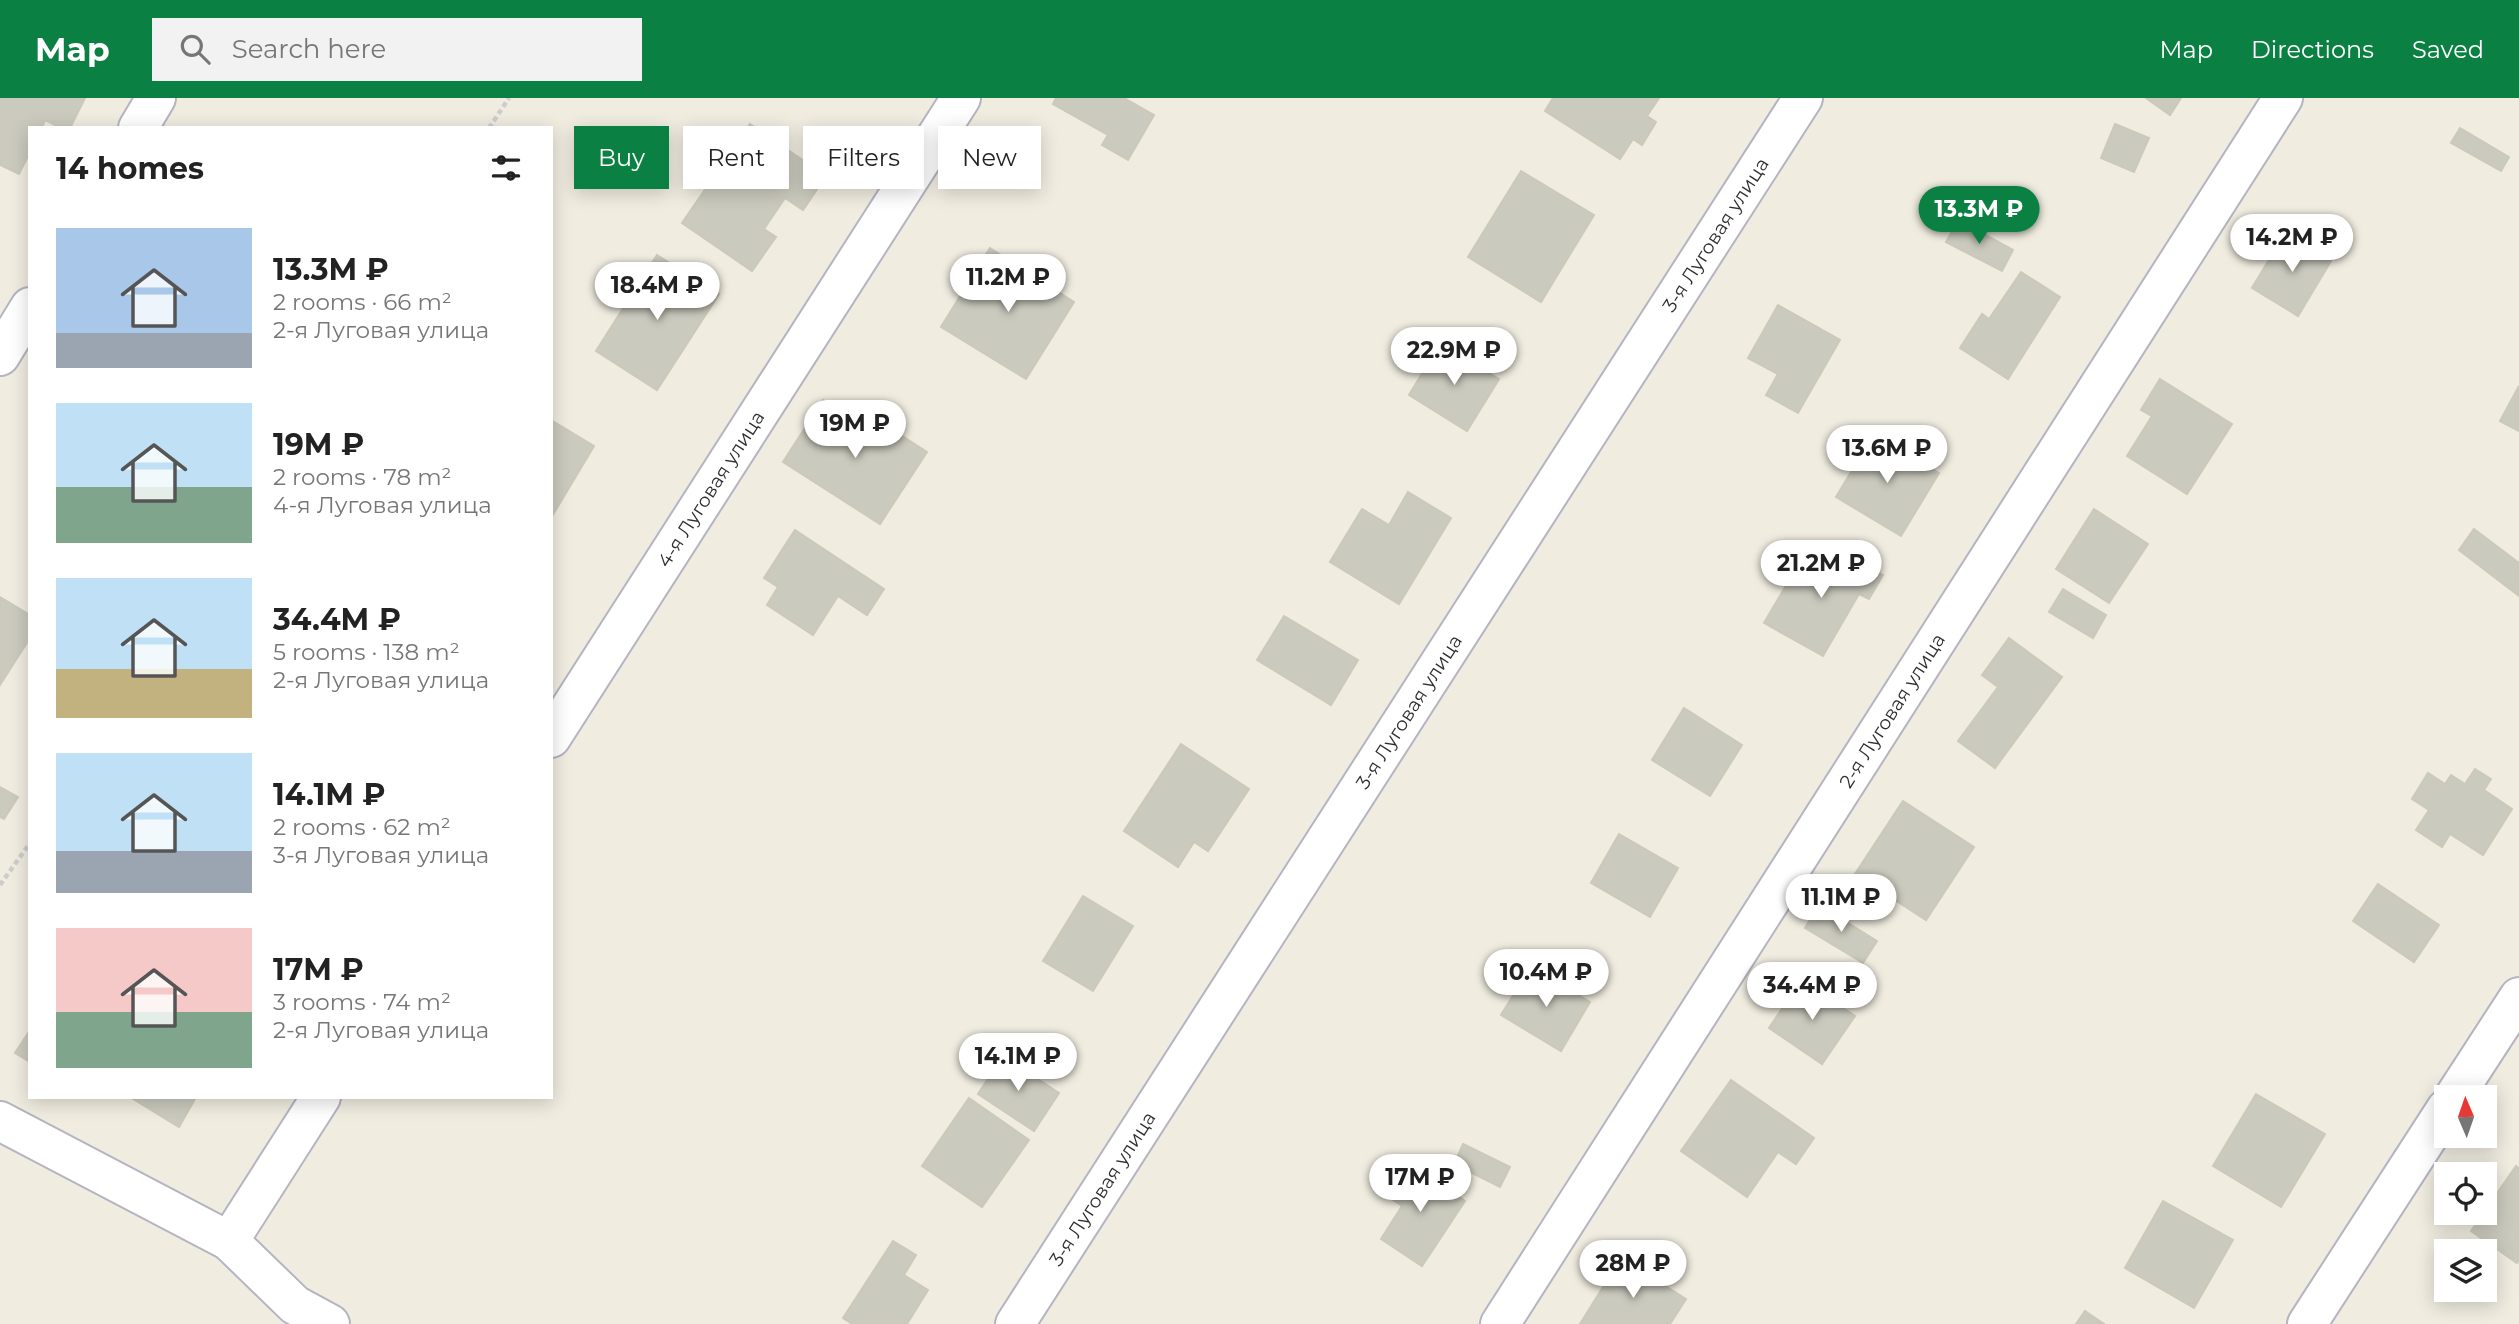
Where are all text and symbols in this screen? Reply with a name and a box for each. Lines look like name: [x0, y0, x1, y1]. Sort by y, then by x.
search box: [152, 18, 642, 81]
text: Map: [35, 29, 110, 69]
icon: search: [176, 30, 214, 68]
text: Search here: [232, 33, 386, 65]
text: Map: [2160, 35, 2213, 64]
text: Directions: [2251, 35, 2374, 64]
text: Saved: [2412, 35, 2484, 64]
chip: Buy: [574, 126, 669, 189]
chip: Rent: [683, 126, 789, 189]
chip: Filters: [803, 126, 924, 189]
chip: New: [938, 126, 1041, 189]
icon: filters: [487, 149, 525, 187]
text: 14 homes: [56, 150, 204, 187]
street label: 3-я Луговая улица: [1657, 153, 1773, 316]
pin: 13.3M ₽: [1914, 186, 2044, 246]
text: 13.3M ₽: [1935, 195, 2023, 223]
pin: 14.2M ₽: [2227, 214, 2357, 274]
text: 14.2M ₽: [2246, 223, 2338, 251]
text: 13.3M ₽: [273, 251, 389, 288]
pin: 11.2M ₽: [943, 254, 1073, 314]
icon: home: [112, 256, 196, 340]
pin: 18.4M ₽: [592, 262, 722, 322]
text: 11.2M ₽: [966, 263, 1050, 291]
text: 18.4M ₽: [611, 271, 703, 299]
text: 2 rooms · 66 m²: [273, 288, 452, 316]
text: 2-я Луговая улица: [273, 316, 489, 344]
pin: 22.9M ₽: [1389, 328, 1519, 387]
text: 22.9M ₽: [1407, 336, 1501, 364]
pin: 19M ₽: [806, 400, 904, 460]
street label: 4-я Луговая улица: [652, 406, 769, 571]
text: 19M ₽: [820, 409, 890, 437]
text: 19M ₽: [273, 426, 364, 463]
pin: 13.6M ₽: [1822, 426, 1952, 485]
icon: home: [112, 431, 196, 515]
text: 13.6M ₽: [1842, 434, 1932, 462]
text: 2 rooms · 78 m²: [273, 463, 451, 491]
text: 4-я Луговая улица: [273, 491, 492, 519]
pin: 21.2M ₽: [1756, 540, 1886, 600]
text: 21.2M ₽: [1777, 549, 1865, 577]
text: 34.4M ₽: [273, 601, 401, 638]
icon: home: [112, 606, 196, 690]
street label: 2-я Луговая улица: [1834, 629, 1950, 792]
street label: 3-я Луговая улица: [1351, 630, 1467, 793]
text: 5 rooms · 138 m²: [273, 638, 460, 666]
text: 2-я Луговая улица: [273, 666, 489, 694]
text: 14.1M ₽: [273, 776, 386, 813]
icon: home: [112, 781, 196, 865]
text: 2 rooms · 62 m²: [273, 813, 451, 841]
text: 3-я Луговая улица: [273, 841, 489, 869]
pin: 11.1M ₽: [1776, 874, 1906, 934]
text: 11.1M ₽: [1801, 883, 1881, 911]
pin: 10.4M ₽: [1481, 950, 1611, 1009]
text: 17M ₽: [273, 951, 364, 988]
icon: home: [112, 956, 196, 1040]
text: 10.4M ₽: [1500, 958, 1592, 986]
pin: 34.4M ₽: [1747, 962, 1877, 1022]
text: 34.4M ₽: [1763, 971, 1861, 999]
text: 3 rooms · 74 m²: [273, 988, 451, 1016]
text: 2-я Луговая улица: [273, 1016, 489, 1044]
pin: 14.1M ₽: [953, 1034, 1083, 1093]
text: 14.1M ₽: [975, 1042, 1061, 1070]
north arrow: [2434, 1085, 2497, 1148]
map controls: [2434, 1085, 2497, 1302]
street label: 3-я Луговая улица: [1044, 1107, 1160, 1270]
pin: 17M ₽: [1371, 1154, 1469, 1214]
button: locate: [2434, 1162, 2497, 1225]
text: 17M ₽: [1385, 1163, 1455, 1191]
button: layers: [2434, 1239, 2497, 1302]
pin: 28M ₽: [1584, 1240, 1682, 1300]
text: 28M ₽: [1595, 1249, 1671, 1277]

